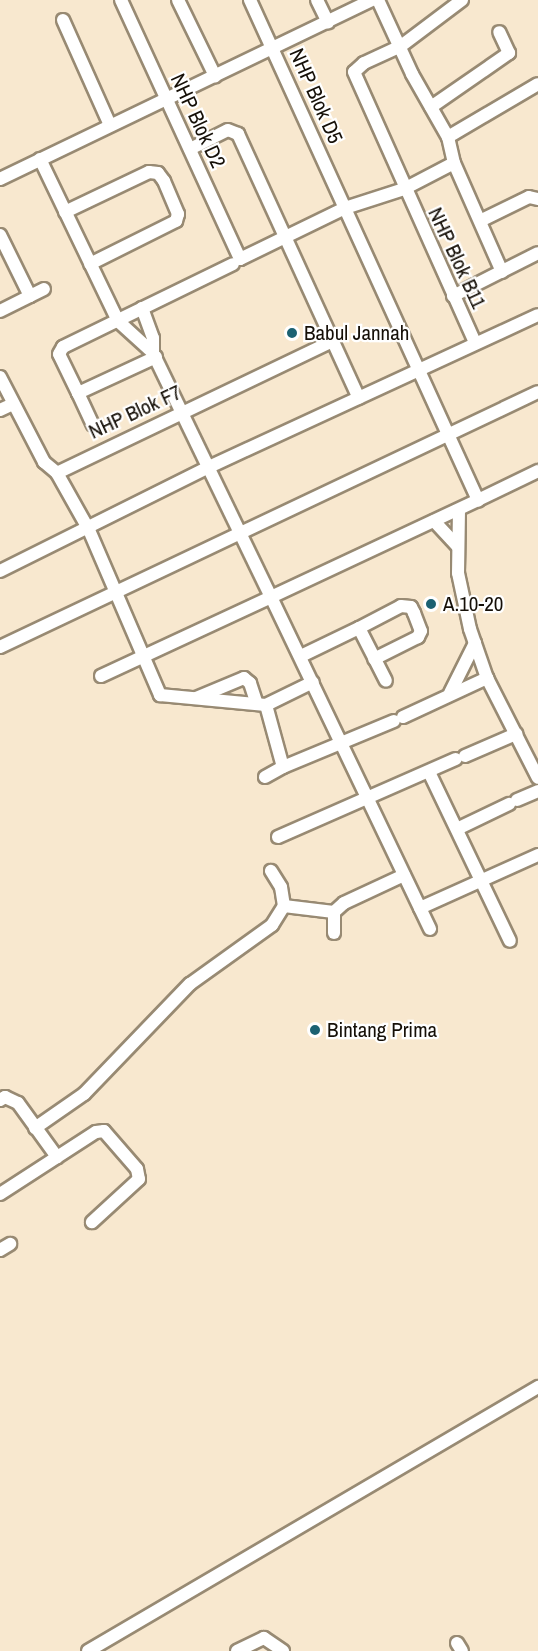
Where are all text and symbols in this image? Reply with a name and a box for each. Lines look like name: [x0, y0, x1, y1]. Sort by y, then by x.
street label: NHP Blok D5: [284, 45, 348, 147]
street label: NHP Blok D2: [165, 70, 231, 172]
street label: NHP Blok B11: [423, 203, 491, 313]
place label: Babul Jannah: [304, 320, 409, 346]
marker: Babul Jannah: [285, 326, 299, 340]
street label: NHP Blok F7: [85, 380, 185, 444]
place label: A.10-20: [443, 591, 503, 617]
marker: A.10-20: [424, 597, 438, 611]
place label: Bintang Prima: [327, 1017, 437, 1043]
marker: Bintang Prima: [308, 1023, 322, 1037]

